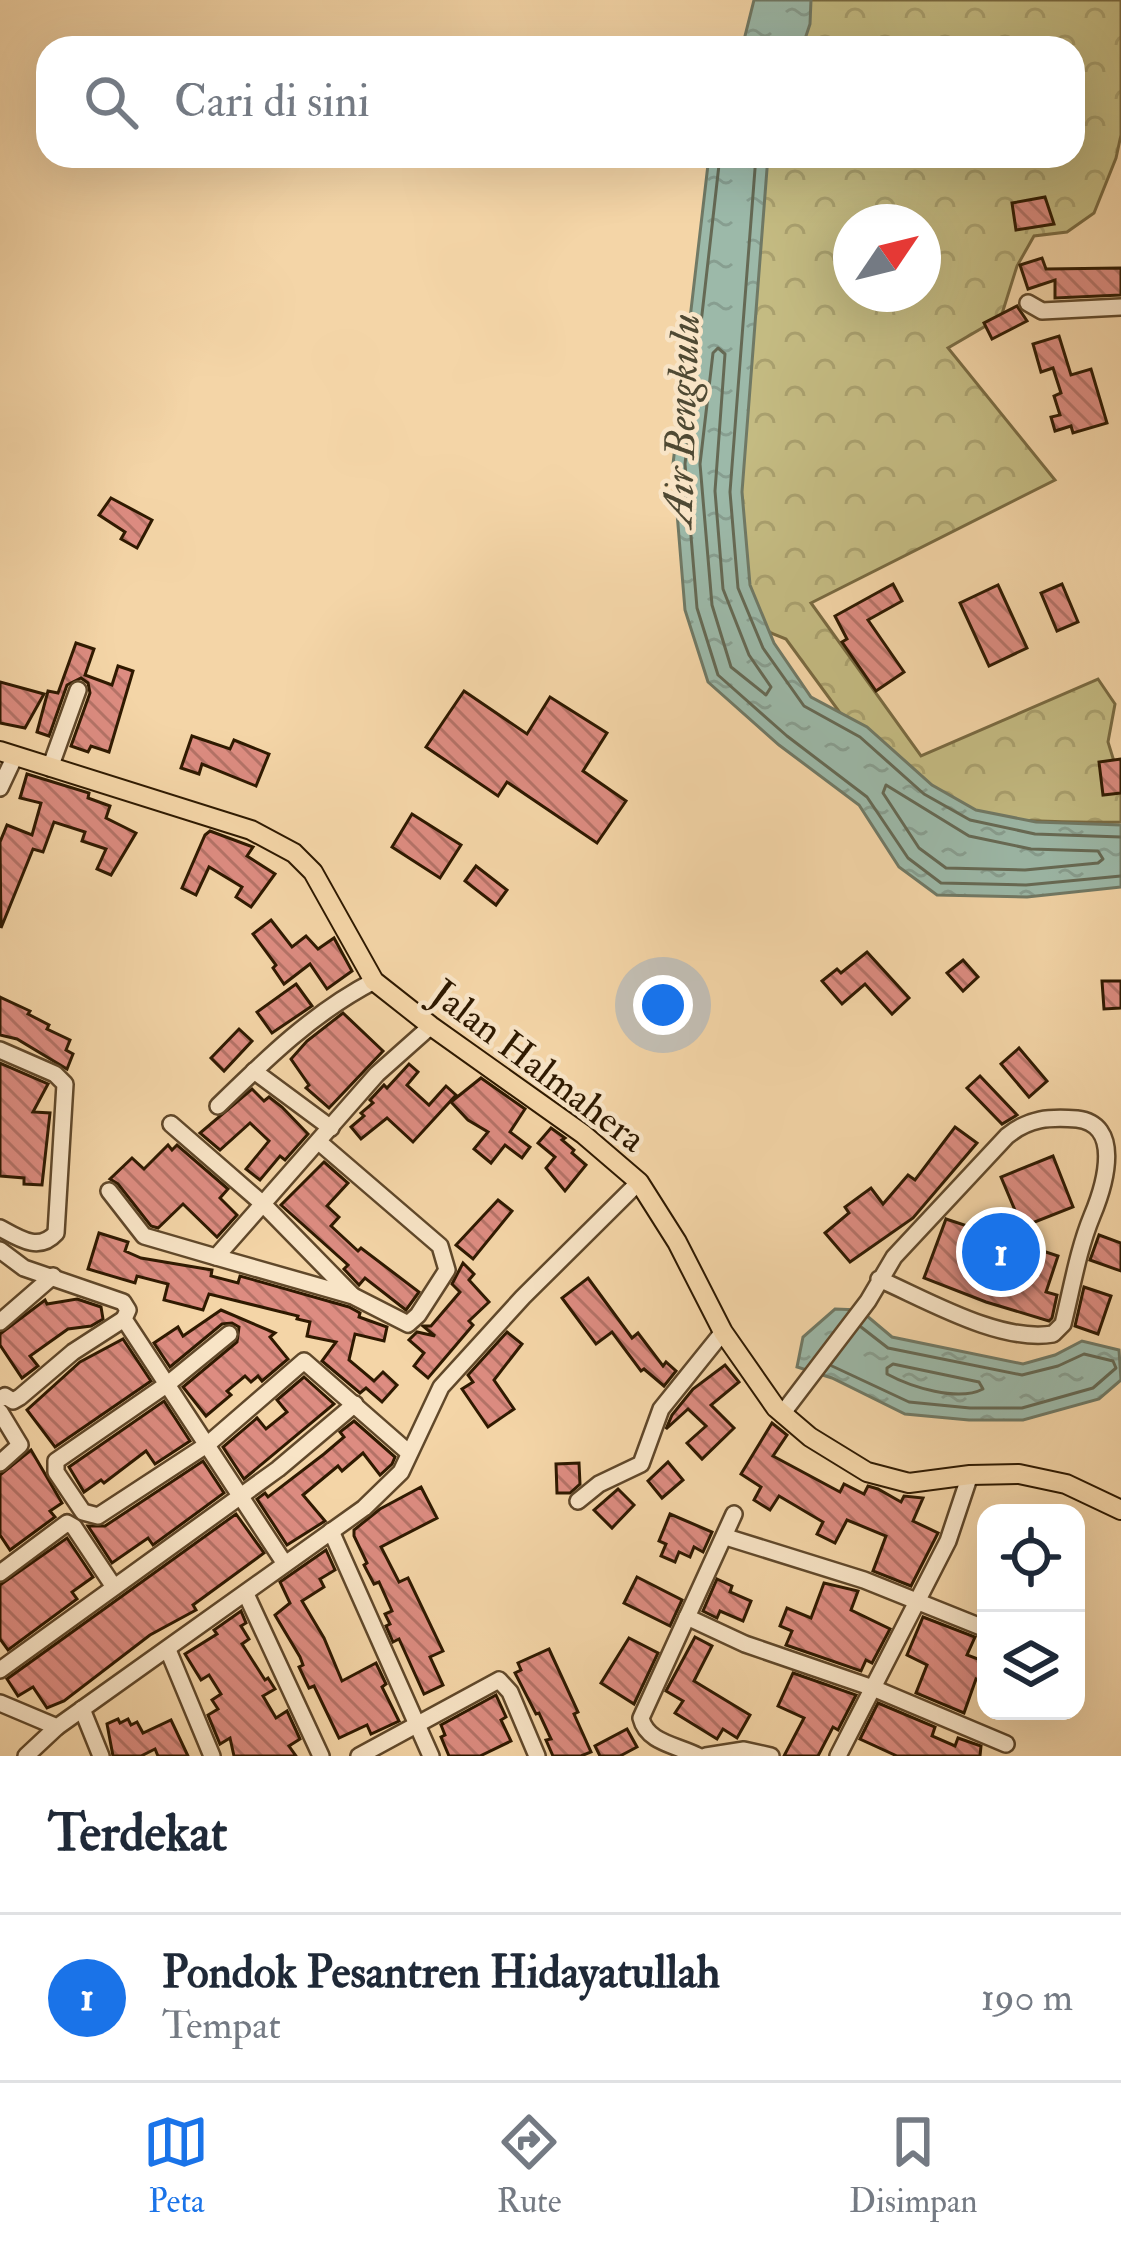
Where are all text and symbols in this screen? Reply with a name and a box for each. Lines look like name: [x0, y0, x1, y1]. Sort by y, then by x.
search box: [36, 36, 1085, 168]
icon: search: [78, 69, 144, 135]
text: Cari di sini: [174, 74, 370, 130]
north arrow: [833, 204, 941, 312]
water label: Air Bengkulu: [652, 313, 712, 531]
street label: Jalan Halmahera: [420, 969, 656, 1164]
your location: [633, 975, 693, 1035]
pin: 1: [962, 1207, 1040, 1297]
map controls: [977, 1504, 1085, 1720]
button: locate: [977, 1504, 1085, 1612]
button: layers: [977, 1612, 1085, 1720]
text: Terdekat: [48, 1802, 227, 1866]
text: Pondok Pesantren Hidayatullah: [162, 1945, 720, 2001]
text: 1: [80, 1973, 94, 2022]
text: 190 m: [981, 1973, 1073, 2022]
text: Tempat: [162, 2001, 281, 2050]
tab: Peta: [143, 2109, 209, 2222]
tab: Rute: [496, 2109, 562, 2222]
tab: Disimpan: [849, 2109, 978, 2222]

